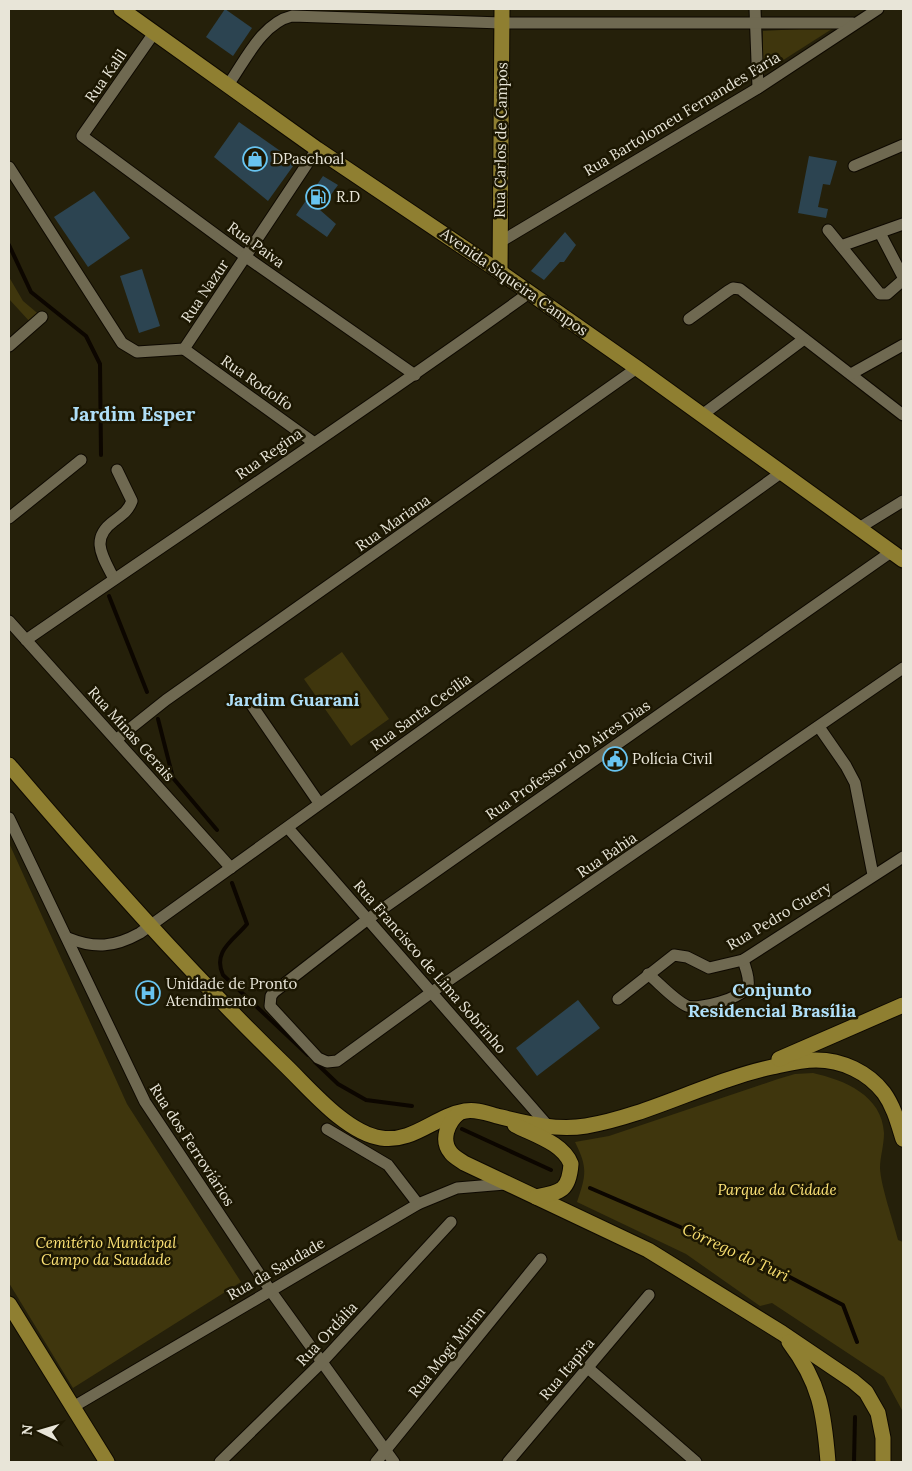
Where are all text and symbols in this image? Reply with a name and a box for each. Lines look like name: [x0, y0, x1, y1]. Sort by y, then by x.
street label: Rua Kalil: [80, 46, 131, 106]
street label: Rua Bartolomeu Fernandes Faria: [580, 47, 784, 180]
street label: Rua Carlos de Campos: [490, 62, 511, 218]
shop icon: DPaschoal: [242, 146, 268, 172]
place label: DPaschoal: [272, 149, 344, 168]
fuel station icon: R.D: [305, 184, 331, 210]
place label: R.D: [336, 187, 360, 206]
street label: Rua Paiva: [224, 217, 289, 272]
street label: Avenida Siqueira Campos: [436, 223, 592, 340]
street label: Rua Nazur: [177, 255, 233, 326]
street label: Rua Rodolfo: [218, 351, 297, 415]
district label: Jardim Esper: [71, 401, 196, 426]
street label: Rua Regina: [232, 424, 306, 484]
street label: Rua Mariana: [352, 490, 434, 555]
street label: Rua Santa Cecília: [367, 669, 475, 754]
street label: Rua Minas Gerais: [84, 682, 179, 785]
district label: Jardim Guarani: [227, 688, 360, 711]
street label: Rua Professor Job Aires Dias: [482, 695, 654, 824]
public building icon: Polícia Civil: [602, 746, 628, 772]
place label: Polícia Civil: [632, 749, 712, 768]
street label: Rua Bahia: [573, 828, 640, 881]
street label: Rua Francisco de Lima Sobrinho: [350, 876, 511, 1058]
street label: Rua Pedro Guery: [723, 877, 834, 954]
place label: Unidade de Pronto Atendimento: [165, 974, 297, 1010]
district label: Conjunto Residencial Brasília: [688, 978, 857, 1022]
hospital icon: Unidade de Pronto Atendimento: [135, 980, 161, 1006]
street label: Rua dos Ferroviários: [146, 1080, 239, 1210]
park label: Parque da Cidade: [717, 1180, 837, 1199]
water label: Córrego do Turi: [679, 1218, 793, 1286]
park label: Cemitério Municipal Campo da Saudade: [35, 1233, 177, 1269]
street label: Rua da Saudade: [224, 1233, 328, 1304]
street label: Rua Ordália: [292, 1297, 361, 1370]
street label: Rua Mogi Mirim: [404, 1302, 489, 1401]
street label: Rua Itapira: [535, 1333, 598, 1404]
north arrow: [15, 1406, 65, 1456]
text: N: [18, 1424, 37, 1436]

